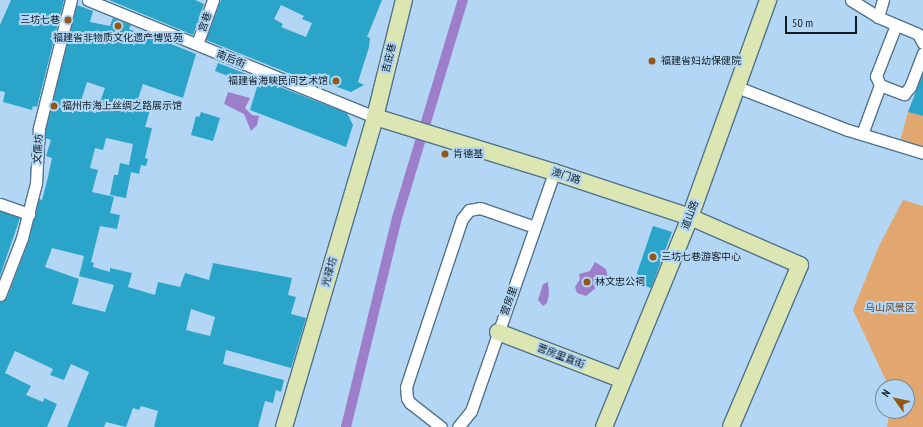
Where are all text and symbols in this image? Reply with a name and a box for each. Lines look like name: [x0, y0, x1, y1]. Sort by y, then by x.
scale bar: [787, 8, 859, 34]
street label: 宫巷: [196, 11, 214, 33]
place label: 三坊七巷: [20, 14, 60, 26]
marker: 三坊七巷: [63, 15, 73, 25]
text: 50 m: [792, 15, 813, 30]
marker: 福建省非物质文化遗产博览苑: [113, 21, 123, 31]
place label: 福建省非物质文化遗产博览苑: [53, 32, 183, 44]
street label: 吉庇巷: [380, 42, 398, 74]
street label: 南后街: [215, 48, 247, 70]
marker: 福建省妇幼保健院: [646, 55, 658, 67]
place label: 福建省妇幼保健院: [661, 55, 741, 67]
place label: 福建省海峡民间艺术馆: [228, 75, 328, 87]
marker: 福建省海峡民间艺术馆: [331, 76, 341, 86]
place label: 福州市海上丝绸之路展示馆: [62, 100, 182, 112]
marker: 福州市海上丝绸之路展示馆: [49, 101, 59, 111]
street label: 文儒坊: [31, 134, 45, 164]
place label: 肯德基: [453, 148, 483, 160]
marker: 肯德基: [440, 149, 450, 159]
street label: 澳门路: [550, 166, 582, 186]
street label: 道山路: [679, 199, 701, 231]
place label: 三坊七巷游客中心: [661, 251, 741, 263]
marker: 三坊七巷游客中心: [648, 252, 658, 262]
street label: 光禄坊: [319, 256, 339, 288]
place label: 林文忠公祠: [595, 276, 645, 288]
marker: 林文忠公祠: [582, 277, 592, 287]
street label: 营房里: [498, 285, 520, 317]
park label: 乌山风景区: [865, 302, 915, 314]
street label: 营房里直街: [536, 341, 586, 371]
north arrow: [875, 379, 915, 419]
text: N: [878, 387, 893, 399]

